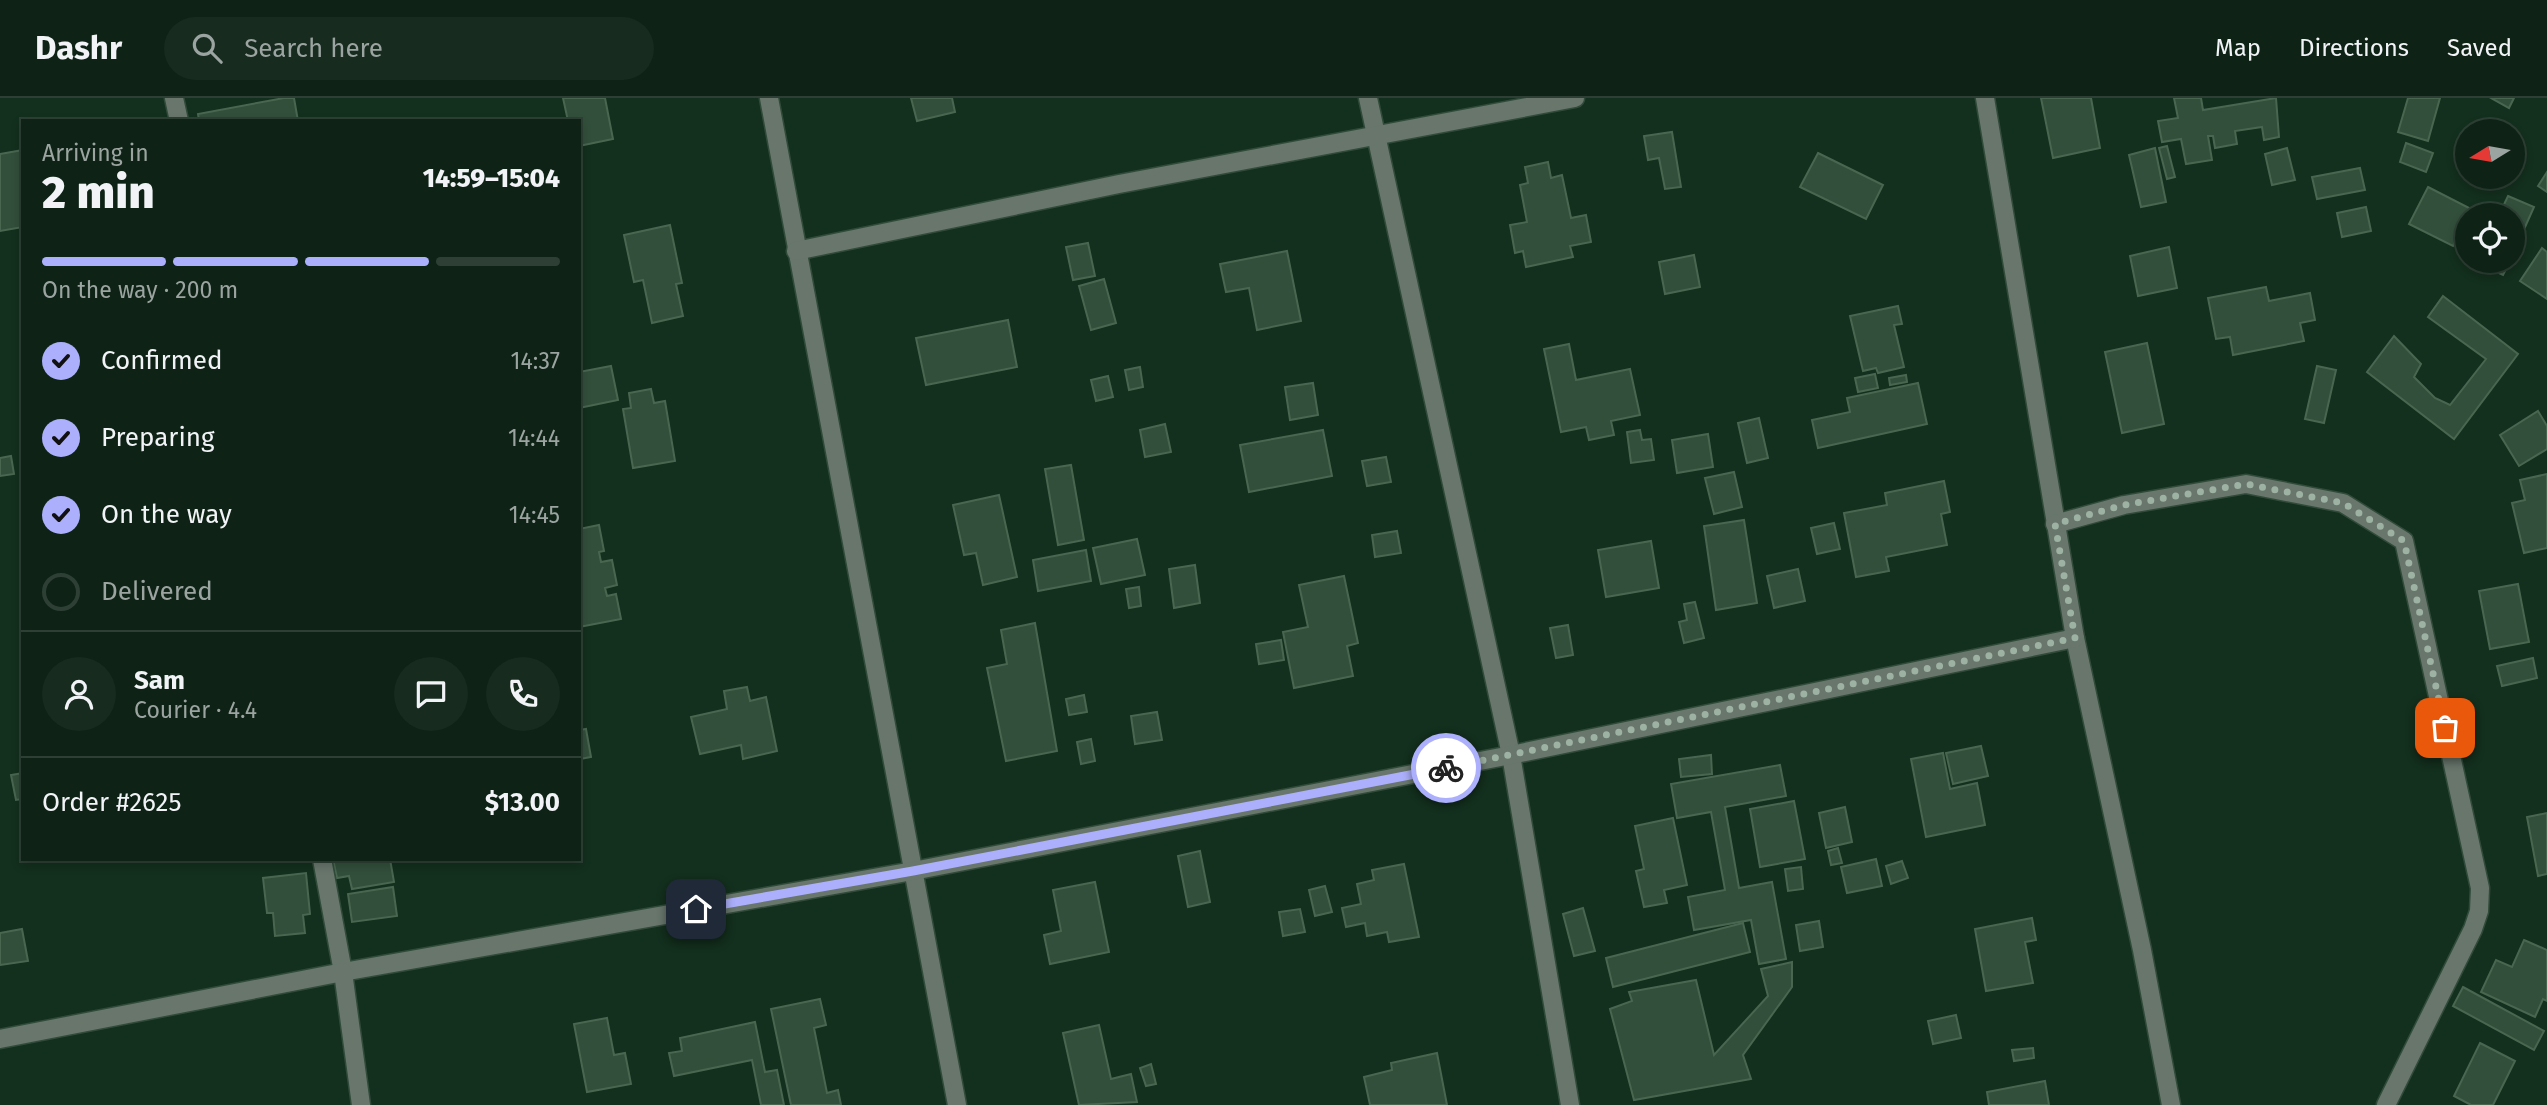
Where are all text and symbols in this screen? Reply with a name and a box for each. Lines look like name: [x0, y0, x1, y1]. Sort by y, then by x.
search box: [164, 17, 654, 80]
text: Dashr: [35, 28, 122, 68]
icon: search: [188, 29, 226, 67]
text: Search here: [244, 33, 383, 64]
text: Map: [2215, 34, 2261, 62]
text: Directions: [2299, 34, 2409, 62]
text: Saved: [2447, 34, 2512, 62]
north arrow: [2455, 119, 2525, 189]
map controls: [2455, 119, 2525, 273]
text: Arriving in: [42, 139, 149, 167]
text: 14:59–15:04: [423, 163, 560, 194]
text: 2 min: [42, 165, 155, 220]
button: locate: [2455, 203, 2525, 273]
text: On the way · 200 m: [42, 276, 238, 304]
icon: check: [42, 342, 80, 380]
text: Confirmed: [101, 345, 222, 376]
text: 14:37: [511, 347, 560, 375]
icon: check: [42, 419, 80, 457]
text: Preparing: [101, 422, 214, 453]
text: 14:44: [508, 424, 560, 452]
icon: check: [42, 496, 80, 534]
text: On the way: [101, 499, 232, 530]
text: 14:45: [509, 501, 560, 529]
text: Delivered: [101, 576, 213, 607]
button: person: [42, 657, 116, 731]
button: chat: [394, 657, 468, 731]
button: phone: [486, 657, 560, 731]
text: Sam: [134, 665, 185, 696]
text: Courier · 4.4: [134, 696, 257, 724]
pin: [2415, 698, 2475, 758]
icon: bag: [2426, 709, 2464, 747]
courier: [1411, 733, 1481, 803]
icon: bike: [1427, 749, 1465, 787]
text: Order #2625: [42, 787, 181, 818]
text: $13.00: [485, 787, 560, 818]
pin: [666, 879, 726, 939]
icon: home: [677, 890, 715, 928]

